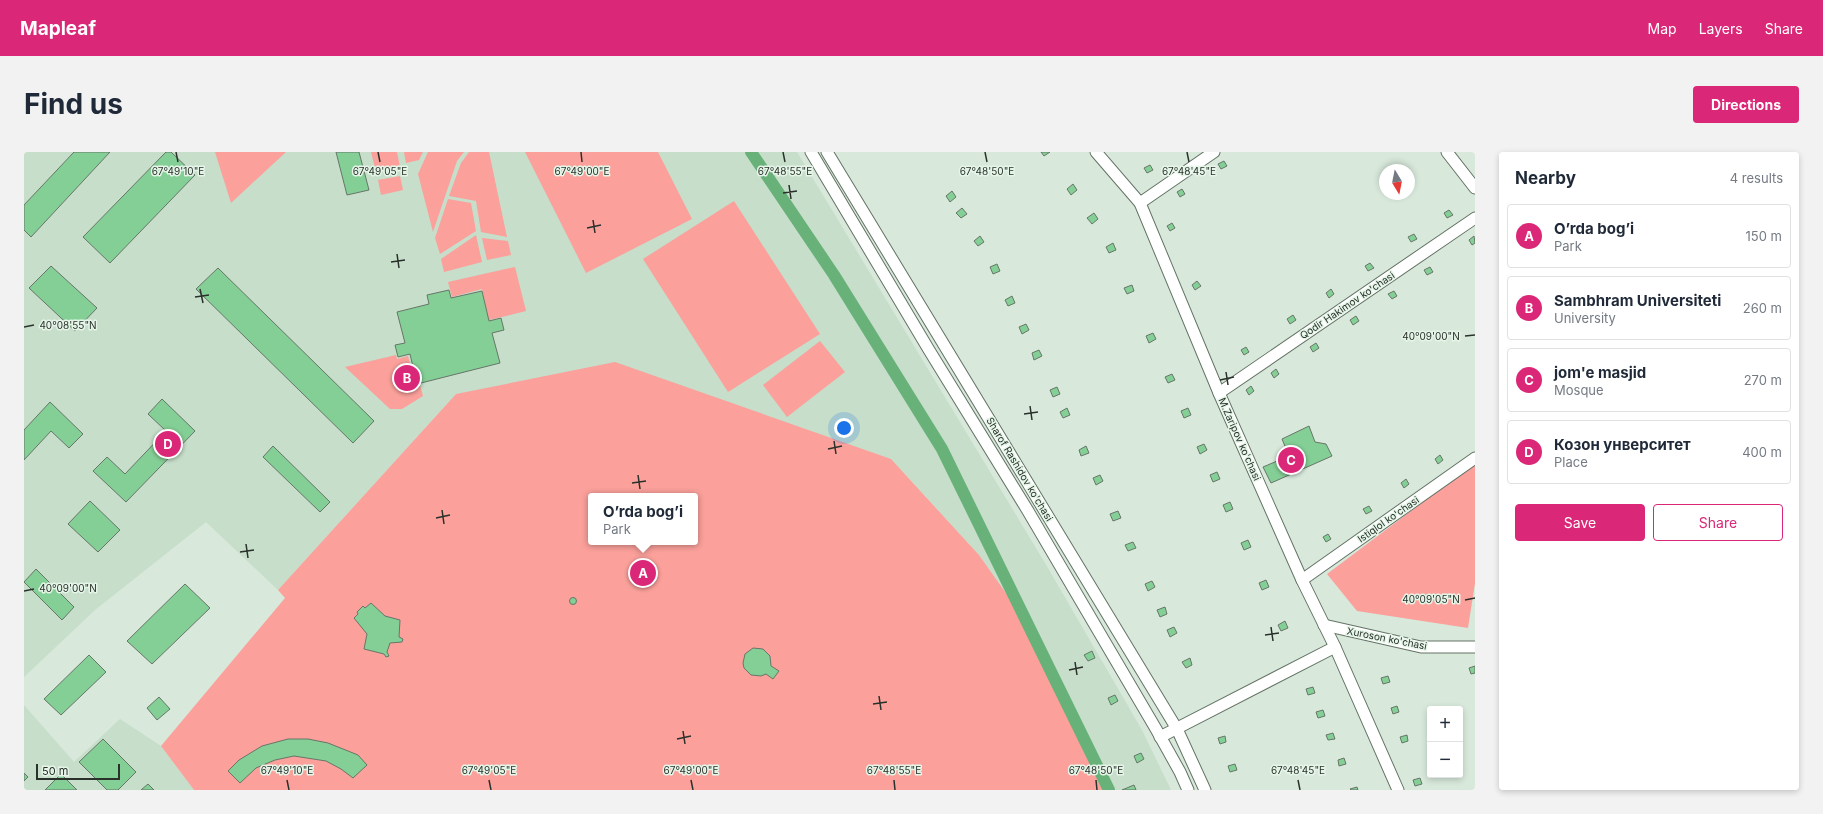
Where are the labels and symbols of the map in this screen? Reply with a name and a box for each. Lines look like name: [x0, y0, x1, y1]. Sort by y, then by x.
north arrow: [1379, 164, 1415, 200]
text: 67°49'10"E: [152, 165, 204, 177]
text: 67°49'05"E: [353, 165, 407, 177]
text: 67°49'00"E: [555, 165, 609, 177]
text: 67°48'55"E: [758, 165, 812, 177]
text: 67°48'50"E: [960, 165, 1014, 177]
text: 67°48'45"E: [1162, 165, 1216, 177]
street label: Qodir Hakimov ko'chasi: [1297, 269, 1397, 341]
text: 40°08'55"N: [39, 319, 97, 331]
text: 40°09'00"N: [1402, 330, 1460, 342]
pin: B: [394, 363, 420, 393]
street label: M.Zaripov ko'chasi: [1216, 396, 1264, 482]
street label: Sharof Rashidov ko'chasi: [984, 415, 1056, 523]
your location: [834, 418, 854, 438]
pin: D: [155, 429, 181, 459]
pin: C: [1278, 445, 1304, 475]
street label: Istiqlol ko'chasi: [1355, 493, 1421, 545]
pin: A: [630, 558, 656, 588]
text: 40°09'00"N: [39, 582, 97, 594]
text: 40°09'05"N: [1402, 593, 1460, 605]
street label: Xuroson ko'chasi: [1346, 624, 1428, 652]
scale bar: [36, 762, 120, 781]
text: 67°49'10"E: [261, 764, 313, 776]
text: 67°49'05"E: [462, 764, 516, 776]
text: 67°49'00"E: [664, 764, 718, 776]
text: 67°48'55"E: [867, 764, 921, 776]
text: 67°48'50"E: [1069, 764, 1123, 776]
text: 67°48'45"E: [1271, 764, 1325, 776]

